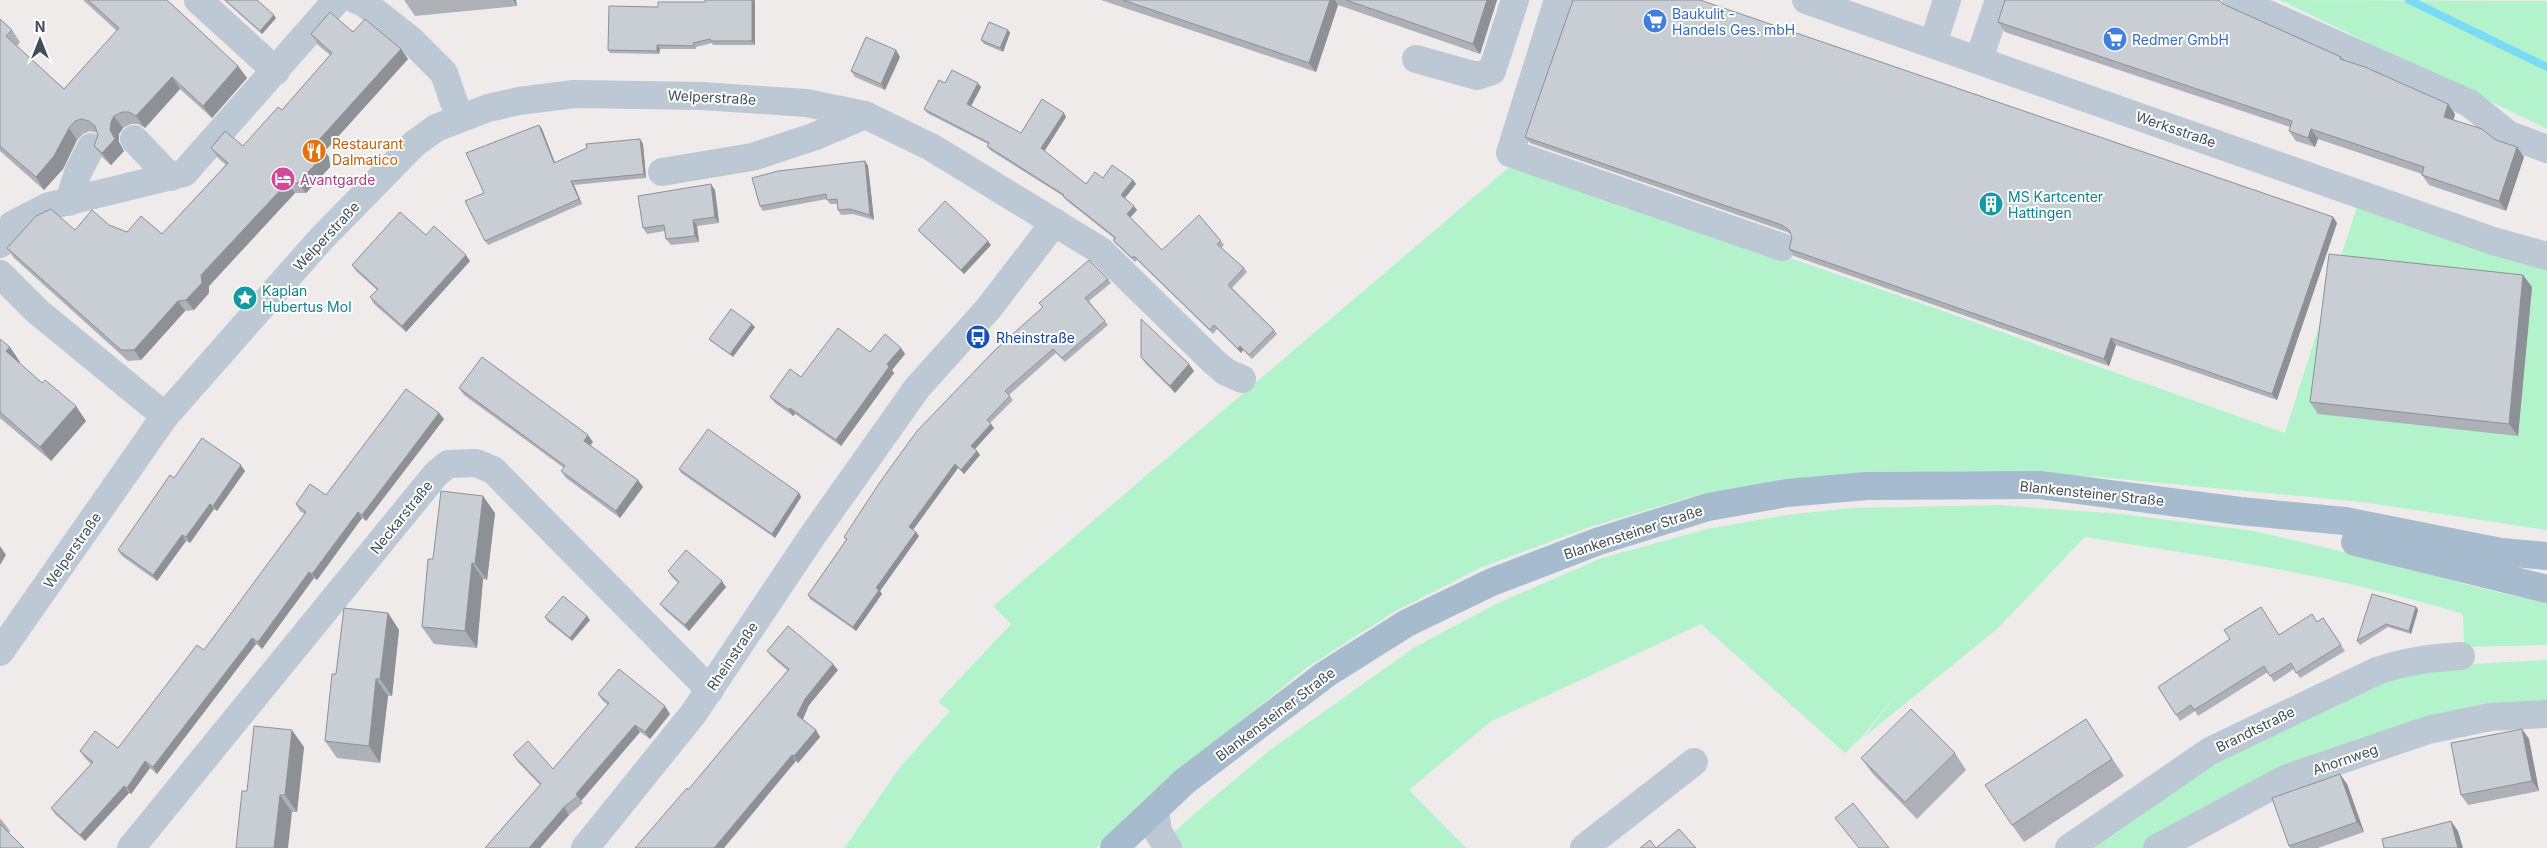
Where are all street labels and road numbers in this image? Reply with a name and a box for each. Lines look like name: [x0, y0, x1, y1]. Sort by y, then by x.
street label: Welperstraße: [667, 86, 757, 108]
street label: Werksstraße: [2134, 107, 2218, 151]
street label: Welperstraße: [290, 198, 362, 274]
street label: Neckarstraße: [366, 477, 436, 557]
street label: Blankensteiner Straße: [2019, 477, 2165, 509]
street label: Blankensteiner Straße: [1561, 502, 1705, 562]
street label: Welperstraße: [40, 509, 104, 591]
street label: Rheinstraße: [703, 618, 761, 694]
street label: Blankensteiner Straße: [1212, 664, 1338, 764]
street label: Brandtstraße: [2213, 703, 2297, 755]
street label: Ahornweg: [2310, 740, 2380, 778]

